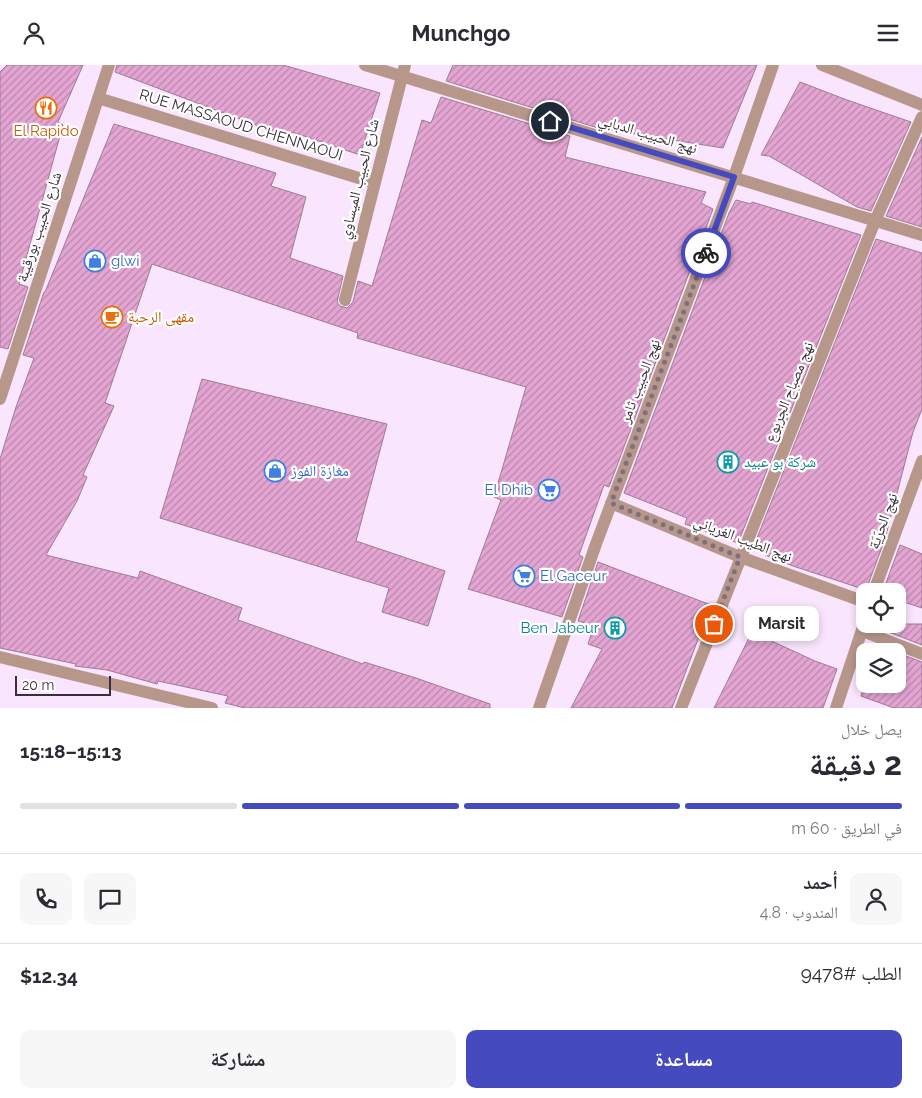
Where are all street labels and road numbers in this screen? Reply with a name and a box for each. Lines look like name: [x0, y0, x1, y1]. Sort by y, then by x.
street label: RUE MASSAOUD CHENNAOUI: [137, 85, 345, 165]
street label: نهج الحبيب الدبابي: [596, 110, 700, 160]
street label: شارع الحبيب الميساوي: [335, 117, 385, 242]
street label: شارع الحبيب بورقيبة: [13, 170, 66, 285]
street label: نهج الحبيب ثامر: [615, 337, 665, 427]
street label: نهج مصباح الجربوع: [761, 339, 818, 445]
street label: نهج الحرّيّة: [865, 490, 902, 552]
street label: نهج الطيب الغرياني: [690, 512, 795, 569]

